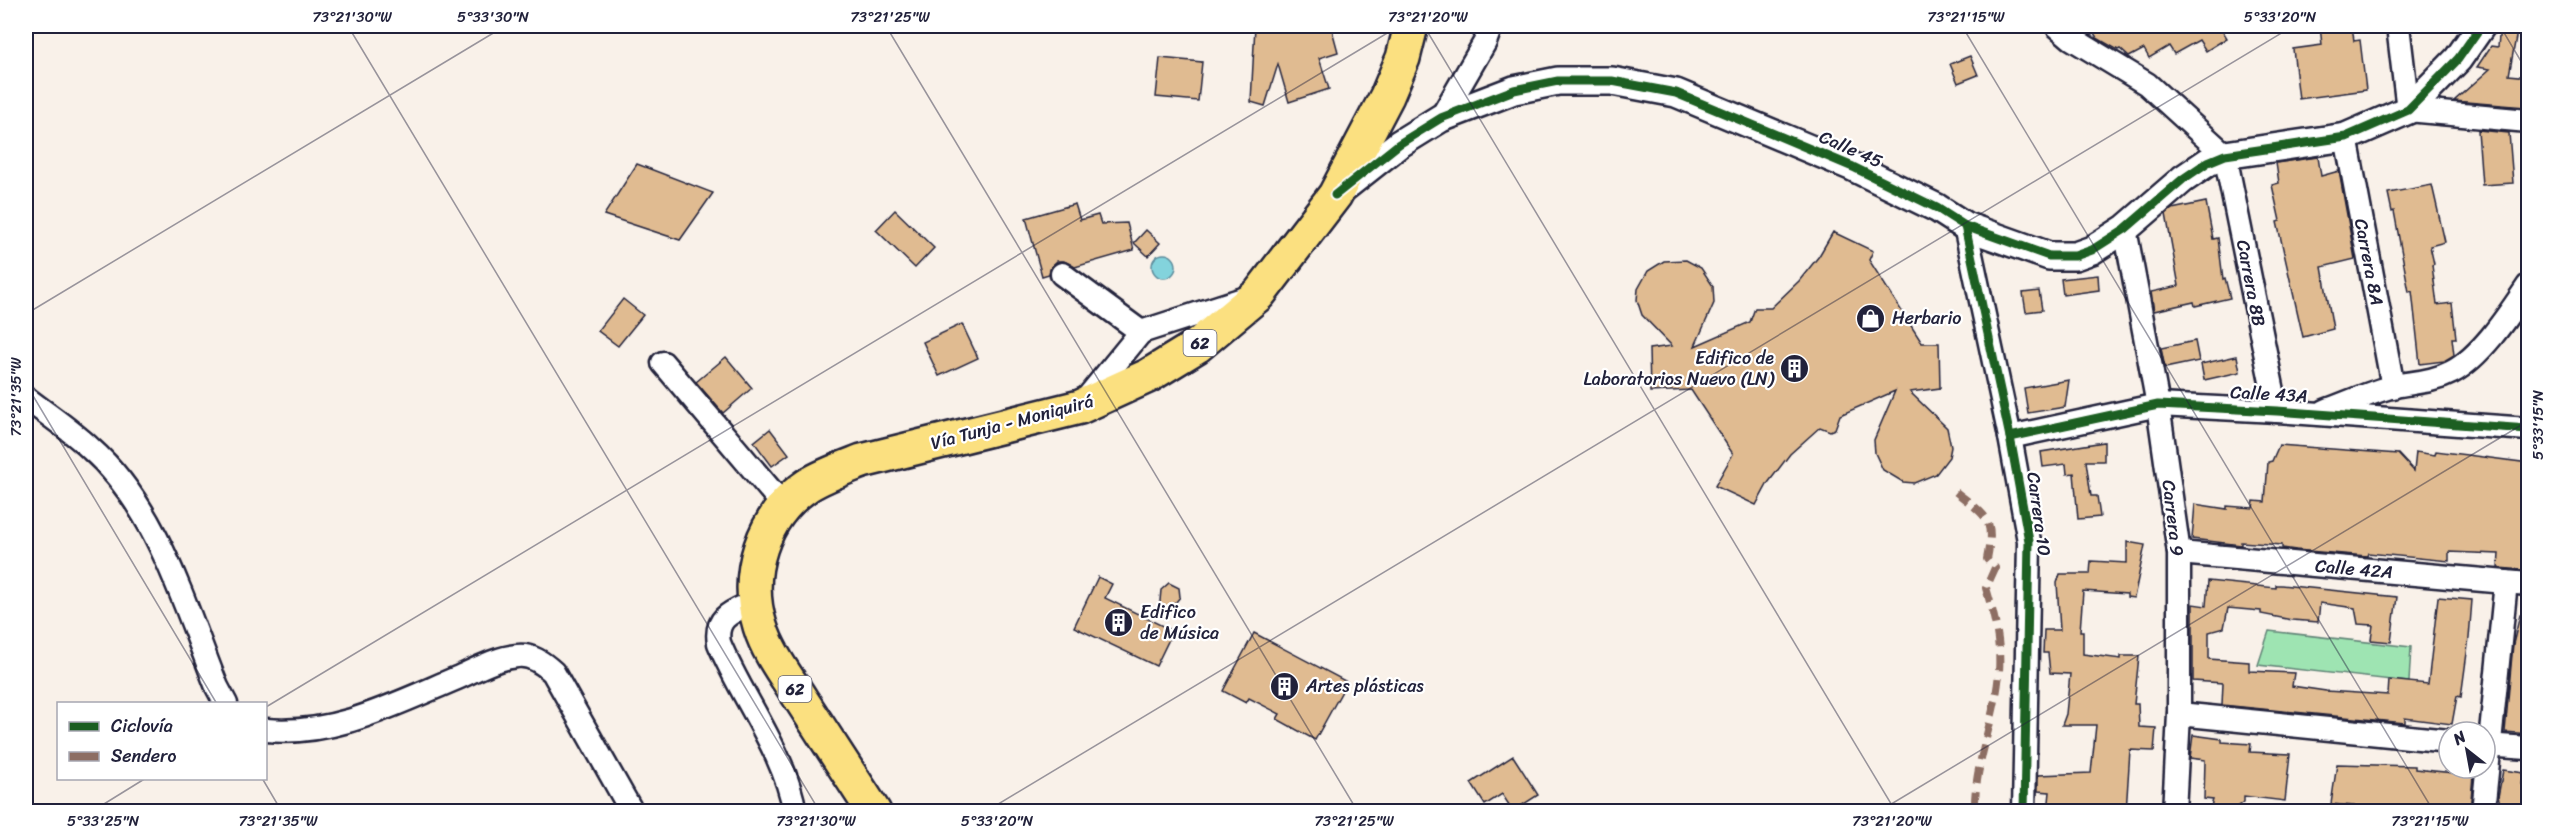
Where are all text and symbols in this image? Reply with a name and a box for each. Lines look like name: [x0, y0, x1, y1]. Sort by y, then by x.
text: 73°21'30"W: [312, 4, 392, 30]
text: 5°33'30"N: [457, 4, 530, 30]
text: 73°21'25"W: [850, 4, 930, 30]
text: 73°21'20"W: [1388, 4, 1468, 30]
text: 73°21'15"W: [1927, 4, 2005, 30]
text: 5°33'20"N: [2244, 4, 2317, 30]
street label: Calle 45: [1814, 121, 1888, 177]
street label: Carrera 8A: [2345, 216, 2393, 308]
street label: Carrera 8B: [2227, 237, 2275, 329]
shop icon: Herbario: [1855, 302, 1887, 334]
place label: Herbario: [1892, 302, 1962, 334]
road number: 62: [1184, 330, 1216, 356]
place label: Edifico de Laboratorios Nuevo (LN): [1584, 342, 1776, 395]
building icon: Edifico de Laboratorios Nuevo (LN): [1779, 352, 1811, 384]
text: 73°21'35"W: [3, 357, 29, 437]
street label: Calle 43A: [2230, 376, 2308, 412]
street label: Vía Tunja - Moniquirá: [927, 385, 1097, 459]
text: 5°33'15"N: [2525, 389, 2551, 460]
street label: Carrera 10: [2017, 470, 2061, 558]
street label: Carrera 9: [2152, 478, 2194, 558]
street label: Calle 42A: [2314, 550, 2394, 588]
place label: Edifico de Música: [1140, 596, 1219, 649]
building icon: Edifico de Música: [1103, 606, 1135, 638]
building icon: Artes plásticas: [1269, 670, 1301, 702]
place label: Artes plásticas: [1305, 670, 1424, 702]
road number: 62: [778, 676, 812, 702]
legend: [57, 702, 267, 780]
text: Ciclovía: [111, 710, 173, 742]
north arrow: [2437, 720, 2497, 780]
text: N: [2446, 722, 2473, 753]
text: Sendero: [111, 740, 176, 772]
text: 5°33'25"N: [67, 808, 140, 834]
text: 73°21'35"W: [238, 808, 318, 834]
text: 73°21'30"W: [776, 808, 856, 834]
text: 5°33'20"N: [961, 808, 1034, 834]
text: 73°21'25"W: [1314, 808, 1394, 834]
text: 73°21'20"W: [1852, 808, 1932, 834]
text: 73°21'15"W: [2391, 808, 2469, 834]

